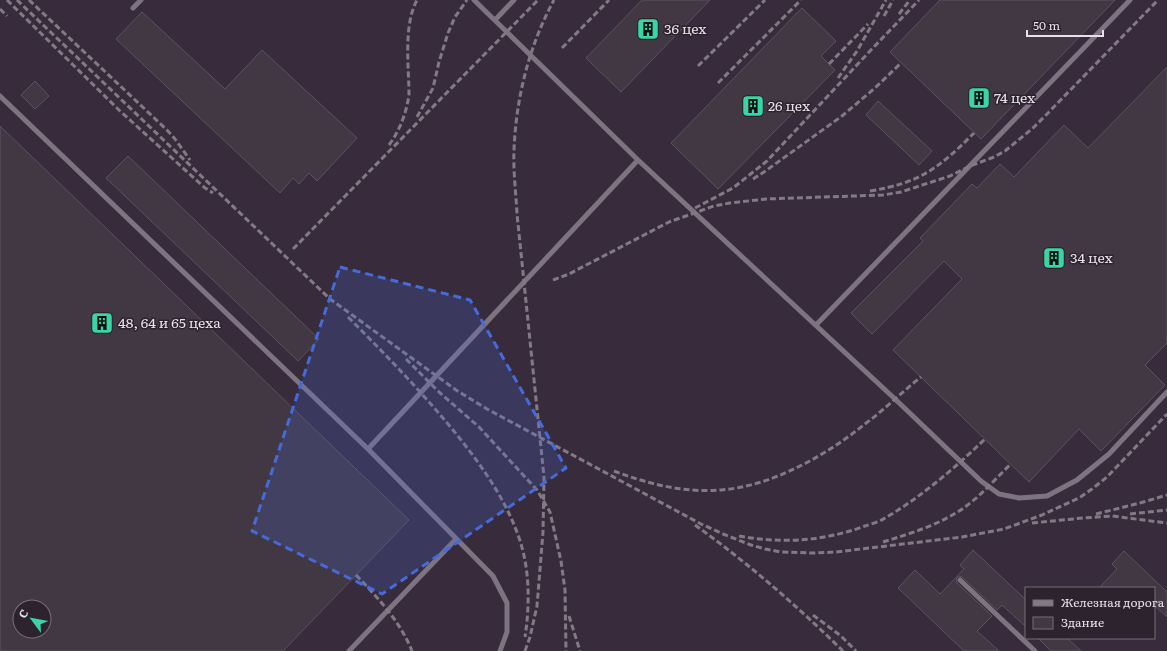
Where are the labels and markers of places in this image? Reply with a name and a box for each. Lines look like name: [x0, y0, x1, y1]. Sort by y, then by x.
building icon: 36 цех: [635, 16, 661, 42]
place label: 36 цех: [664, 18, 707, 38]
building icon: 74 цех: [966, 85, 992, 111]
place label: 74 цех: [994, 87, 1035, 107]
building icon: 26 цех: [740, 93, 766, 119]
place label: 26 цех: [768, 95, 810, 115]
building icon: 34 цех: [1041, 245, 1067, 271]
place label: 34 цех: [1070, 247, 1113, 267]
building icon: 48, 64 и 65 цеха: [89, 310, 115, 336]
place label: 48, 64 и 65 цеха: [118, 312, 221, 332]

